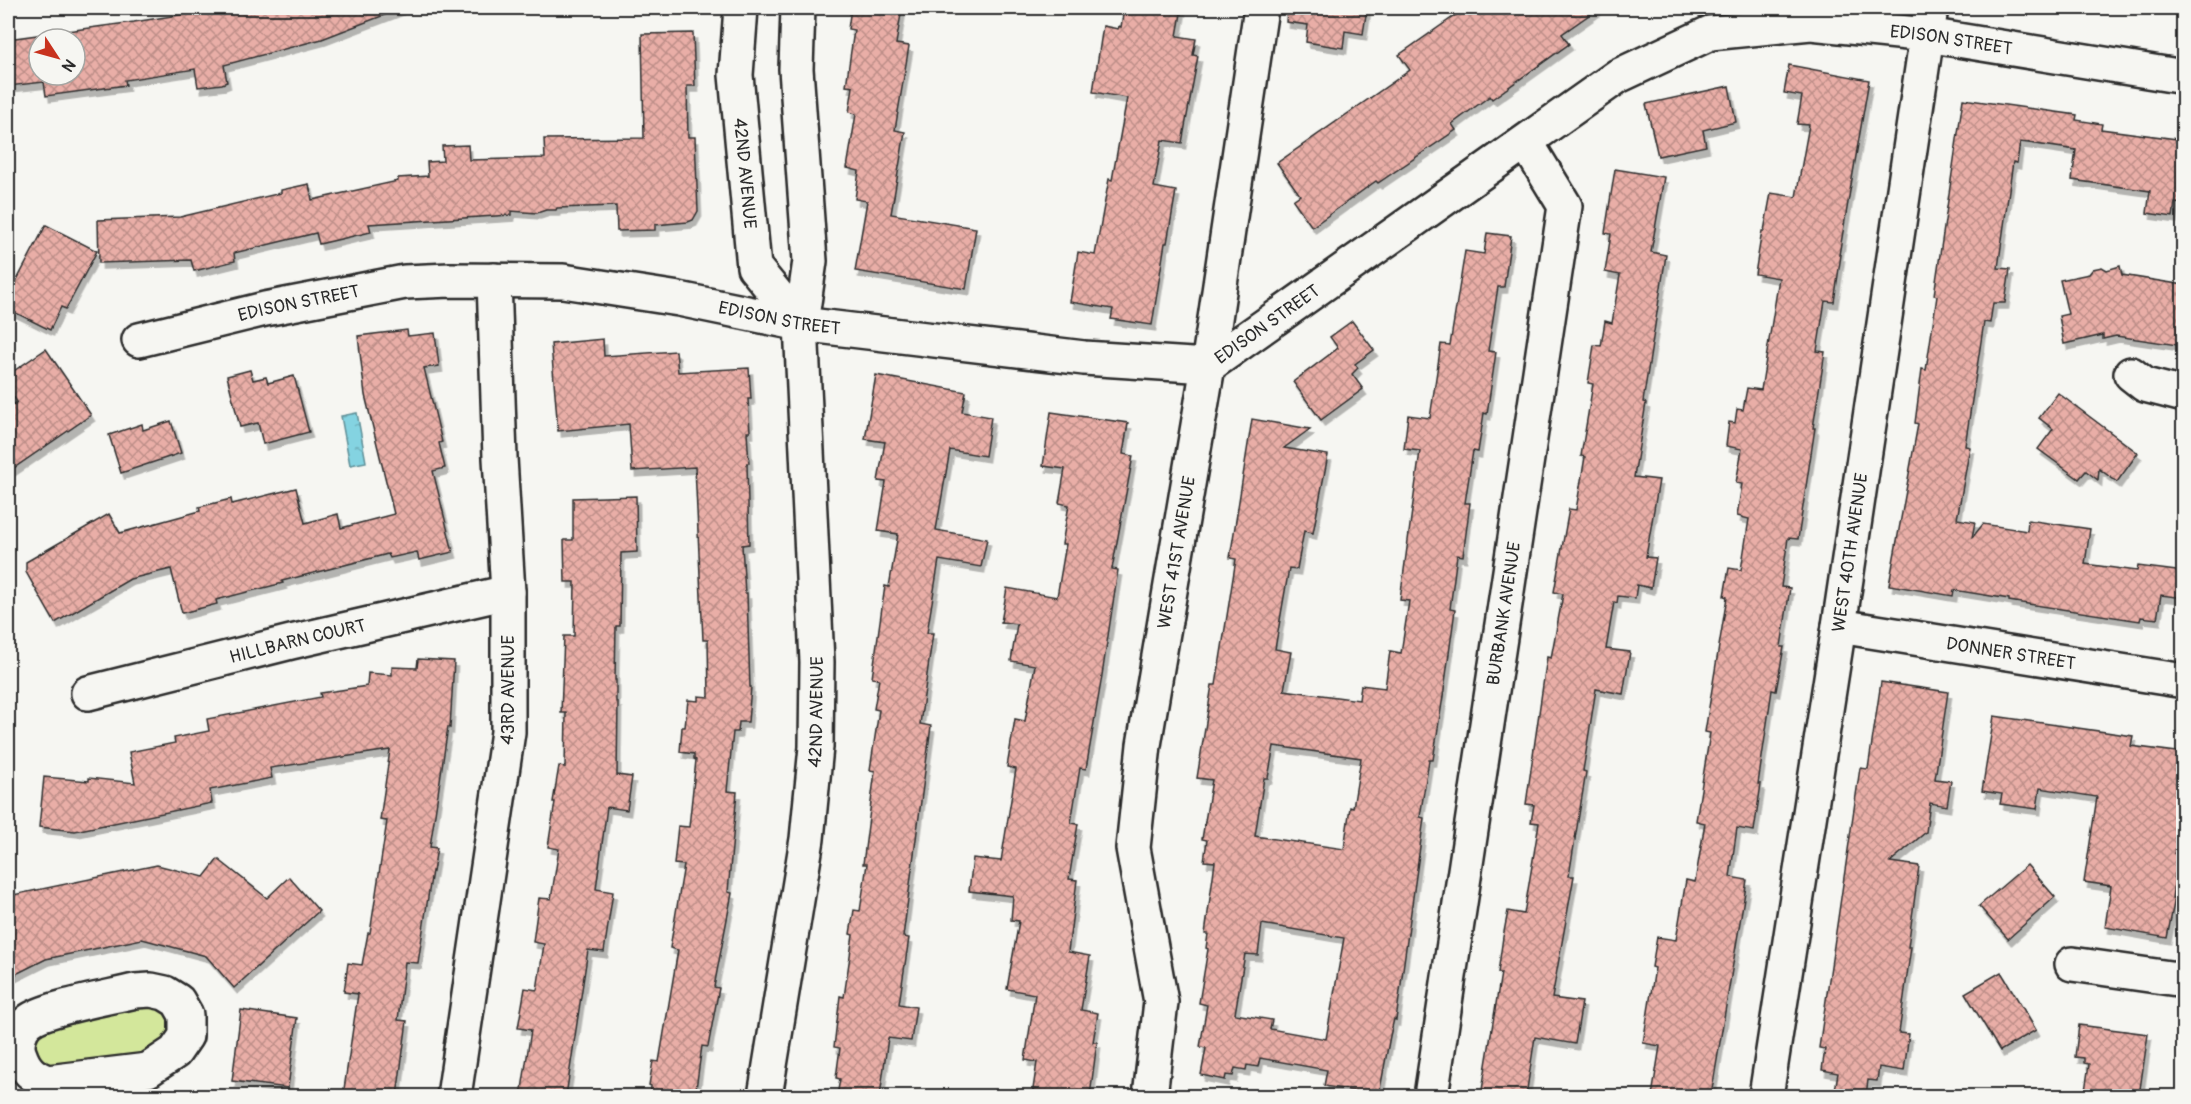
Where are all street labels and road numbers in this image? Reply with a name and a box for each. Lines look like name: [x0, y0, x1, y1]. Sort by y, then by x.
street label: EDISON STREET: [1889, 20, 2014, 61]
street label: 42ND AVENUE: [728, 117, 761, 230]
street label: EDISON STREET: [236, 280, 362, 327]
street label: EDISON STREET: [1210, 280, 1324, 370]
street label: EDISON STREET: [716, 296, 841, 341]
street label: WEST 40TH AVENUE: [1827, 471, 1874, 634]
street label: WEST 41ST AVENUE: [1153, 475, 1201, 631]
street label: BURBANK AVENUE: [1482, 540, 1526, 687]
street label: HILLBARN COURT: [227, 614, 368, 669]
street label: DONNER STREET: [1945, 632, 2077, 676]
street label: 43RD AVENUE: [495, 635, 520, 746]
street label: 42ND AVENUE: [803, 656, 829, 769]

